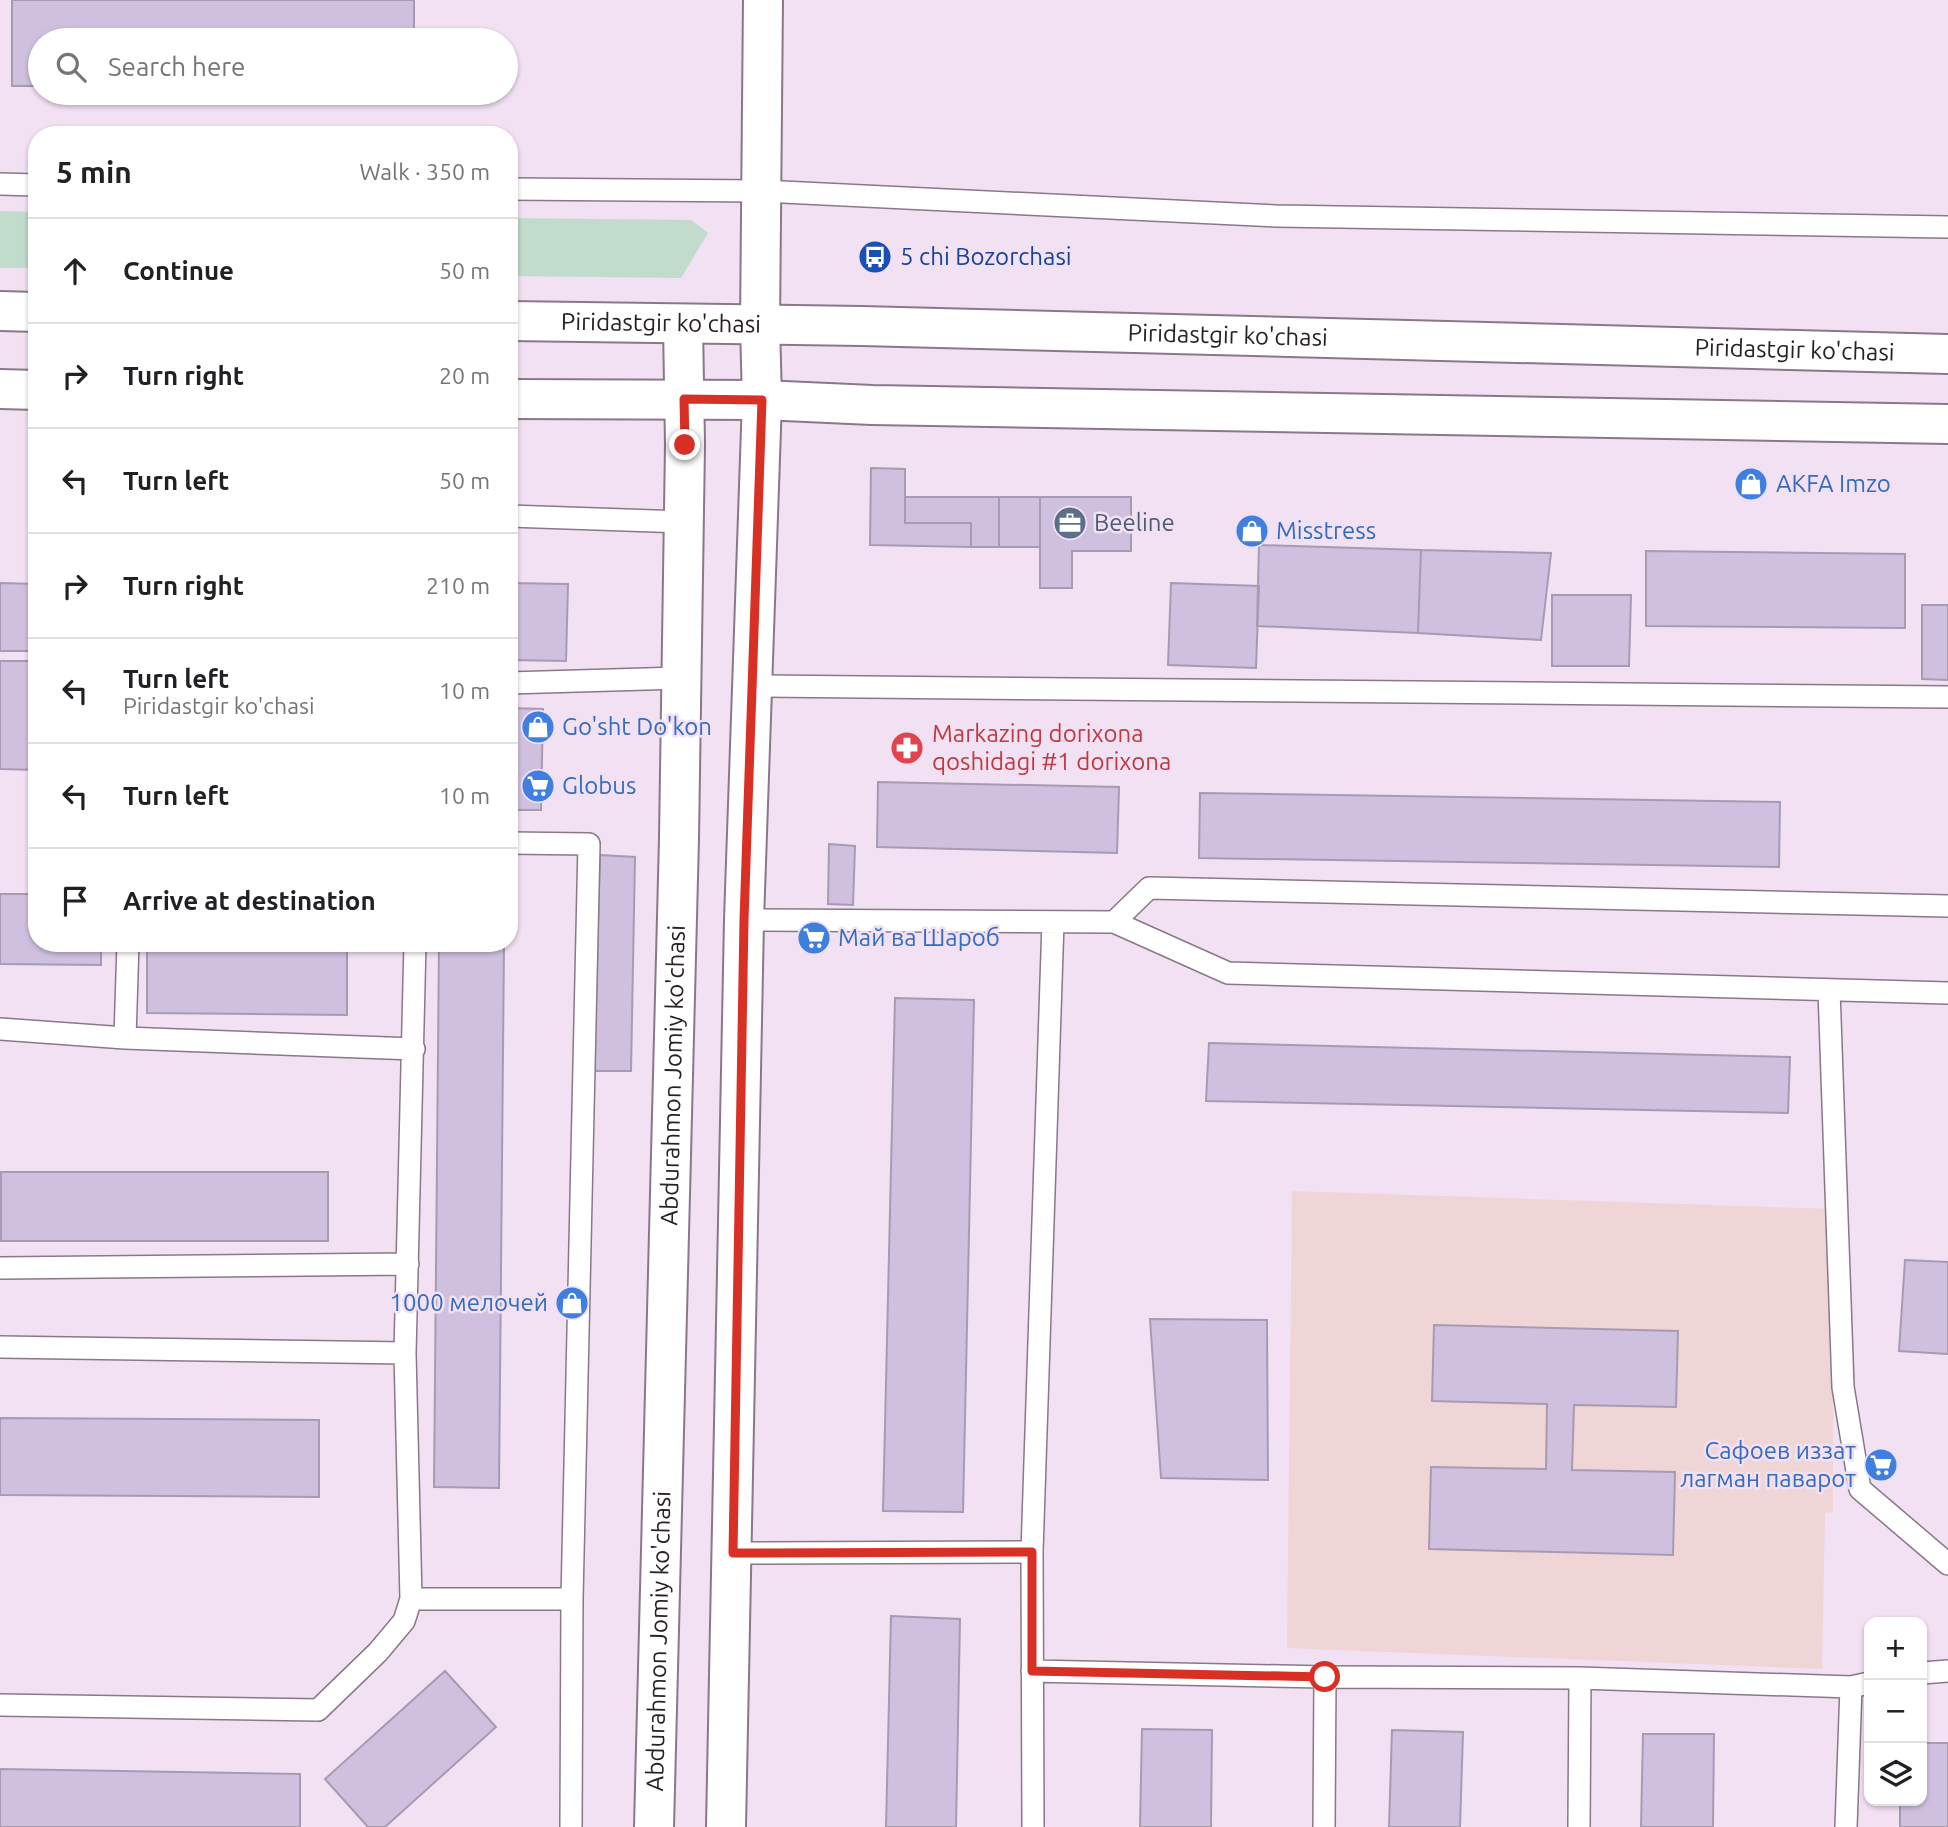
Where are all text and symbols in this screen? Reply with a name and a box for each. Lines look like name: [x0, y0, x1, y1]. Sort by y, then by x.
search box: [28, 28, 518, 105]
icon: search: [52, 48, 90, 86]
text: Search here: [108, 52, 245, 81]
text: 5 min: [56, 155, 132, 189]
text: Walk · 350 m: [359, 159, 490, 184]
bus stop icon: 5 chi Bozorchasi: [856, 238, 894, 276]
place label: 5 chi Bozorchasi: [900, 243, 1072, 270]
icon: ahead: [56, 252, 94, 290]
text: Continue: [123, 256, 234, 285]
text: 50 m: [439, 258, 490, 283]
street label: Piridastgir ko'chasi: [561, 308, 761, 338]
street label: Piridastgir ko'chasi: [1127, 319, 1328, 351]
street label: Piridastgir ko'chasi: [1694, 333, 1895, 366]
icon: right: [56, 357, 94, 395]
text: Turn right: [123, 361, 244, 390]
text: 20 m: [439, 363, 490, 388]
route end: [669, 429, 700, 460]
icon: left: [56, 462, 94, 500]
shop icon: AKFA Imzo: [1732, 465, 1770, 503]
text: Turn left: [123, 466, 229, 495]
text: 50 m: [439, 468, 490, 493]
place label: AKFA Imzo: [1776, 470, 1891, 497]
office icon: Beeline: [1051, 504, 1089, 542]
place label: Beeline: [1094, 509, 1175, 536]
shop icon: Misstress: [1233, 512, 1271, 550]
place label: Misstress: [1276, 517, 1376, 544]
icon: right: [56, 567, 94, 605]
text: Turn right: [123, 571, 244, 600]
text: 210 m: [426, 573, 490, 598]
text: Turn left: [123, 664, 229, 693]
icon: left: [56, 672, 94, 710]
text: 10 m: [439, 678, 490, 703]
text: Piridastgir ko'chasi: [123, 693, 315, 718]
shop icon: Go'sht Do'kon: [519, 708, 557, 746]
place label: Go'sht Do'kon: [562, 713, 712, 740]
place label: Markazing dorixona qoshidagi #1 dorixona: [932, 720, 1171, 775]
pharmacy icon: Markazing dorixona qoshidagi #1 dorixona: [888, 729, 926, 767]
supermarket icon: Globus: [519, 767, 557, 805]
place label: Globus: [562, 772, 636, 799]
icon: left: [56, 777, 94, 815]
text: Turn left: [123, 781, 229, 810]
text: 10 m: [439, 783, 490, 808]
icon: arrive: [56, 882, 94, 920]
text: Arrive at destination: [123, 886, 376, 915]
supermarket icon: Май ва Шароб: [795, 919, 833, 957]
place label: Май ва Шароб: [838, 924, 1000, 951]
street label: Abdurahmon Jomiy ko'chasi: [655, 925, 690, 1226]
shop icon: 1000 мелочей: [553, 1284, 591, 1322]
place label: 1000 мелочей: [390, 1289, 548, 1316]
place label: Сафоев иззат лагман паварот: [1680, 1437, 1856, 1492]
supermarket icon: Сафоев иззат лагман паварот: [1862, 1446, 1900, 1484]
street label: Abdurahmon Jomiy ko'chasi: [641, 1491, 675, 1792]
map controls: [1864, 1617, 1927, 1806]
button: +: [1864, 1617, 1927, 1680]
route start: [1309, 1661, 1340, 1692]
button: −: [1864, 1680, 1927, 1743]
button: layers: [1864, 1743, 1927, 1806]

